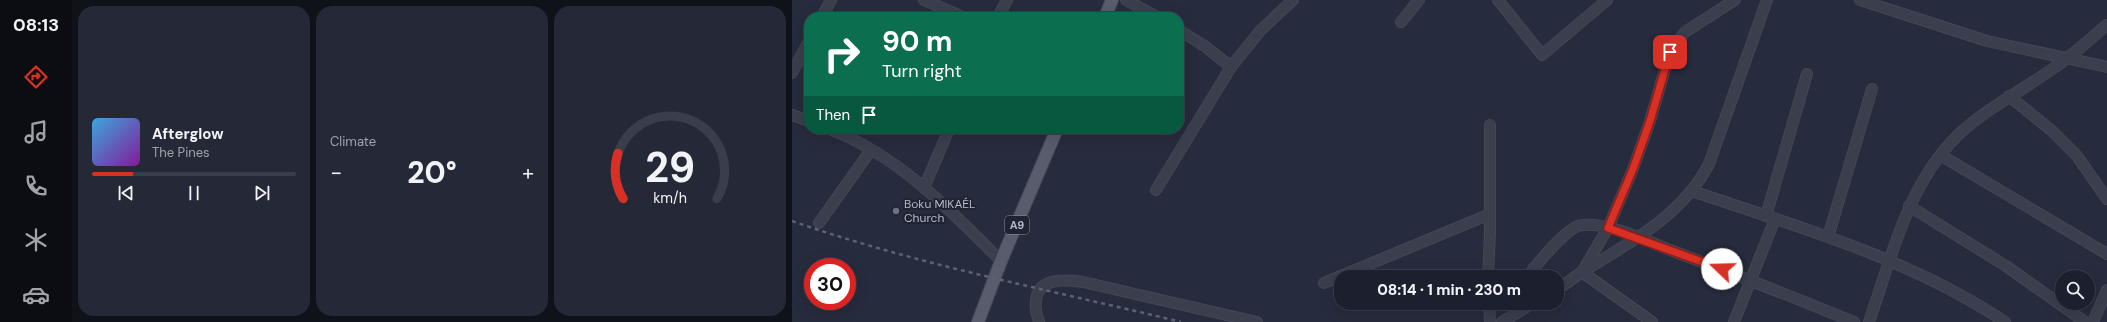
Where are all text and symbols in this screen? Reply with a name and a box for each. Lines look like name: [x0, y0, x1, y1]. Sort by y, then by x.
text: 08:13: [13, 13, 59, 37]
text: 90 m: [882, 23, 952, 60]
icon: right: [816, 28, 868, 80]
pin: [1653, 35, 1687, 69]
icon: arrive: [1659, 41, 1681, 63]
text: Turn right: [882, 59, 962, 83]
icon: directions: [22, 63, 50, 91]
icon: arrive: [858, 104, 880, 126]
text: Then: [816, 105, 850, 125]
icon: music: [22, 118, 50, 146]
text: Afterglow: [152, 124, 224, 144]
text: Climate: [330, 133, 376, 150]
text: 29: [645, 141, 695, 195]
text: The Pines: [152, 144, 210, 161]
text: 20°: [407, 153, 457, 192]
text: −: [330, 158, 342, 187]
text: +: [522, 158, 534, 187]
icon: phone: [22, 172, 50, 200]
icon: previous: [115, 182, 137, 204]
icon: pause: [183, 182, 205, 204]
icon: next: [251, 182, 273, 204]
text: km/h: [653, 189, 687, 207]
place label: Boku MIKAÉL Church: [904, 196, 975, 226]
marker: Boku MIKAÉL Church: [891, 206, 901, 216]
road number: A9: [1005, 216, 1029, 234]
icon: climate: [22, 226, 50, 254]
position arrow: [1701, 248, 1743, 290]
speed limit sign: 30: [804, 258, 856, 310]
map controls: [2055, 270, 2095, 310]
button: search: [2055, 270, 2095, 310]
text: 08:14 · 1 min · 230 m: [1377, 280, 1521, 300]
icon: car: [22, 281, 50, 309]

